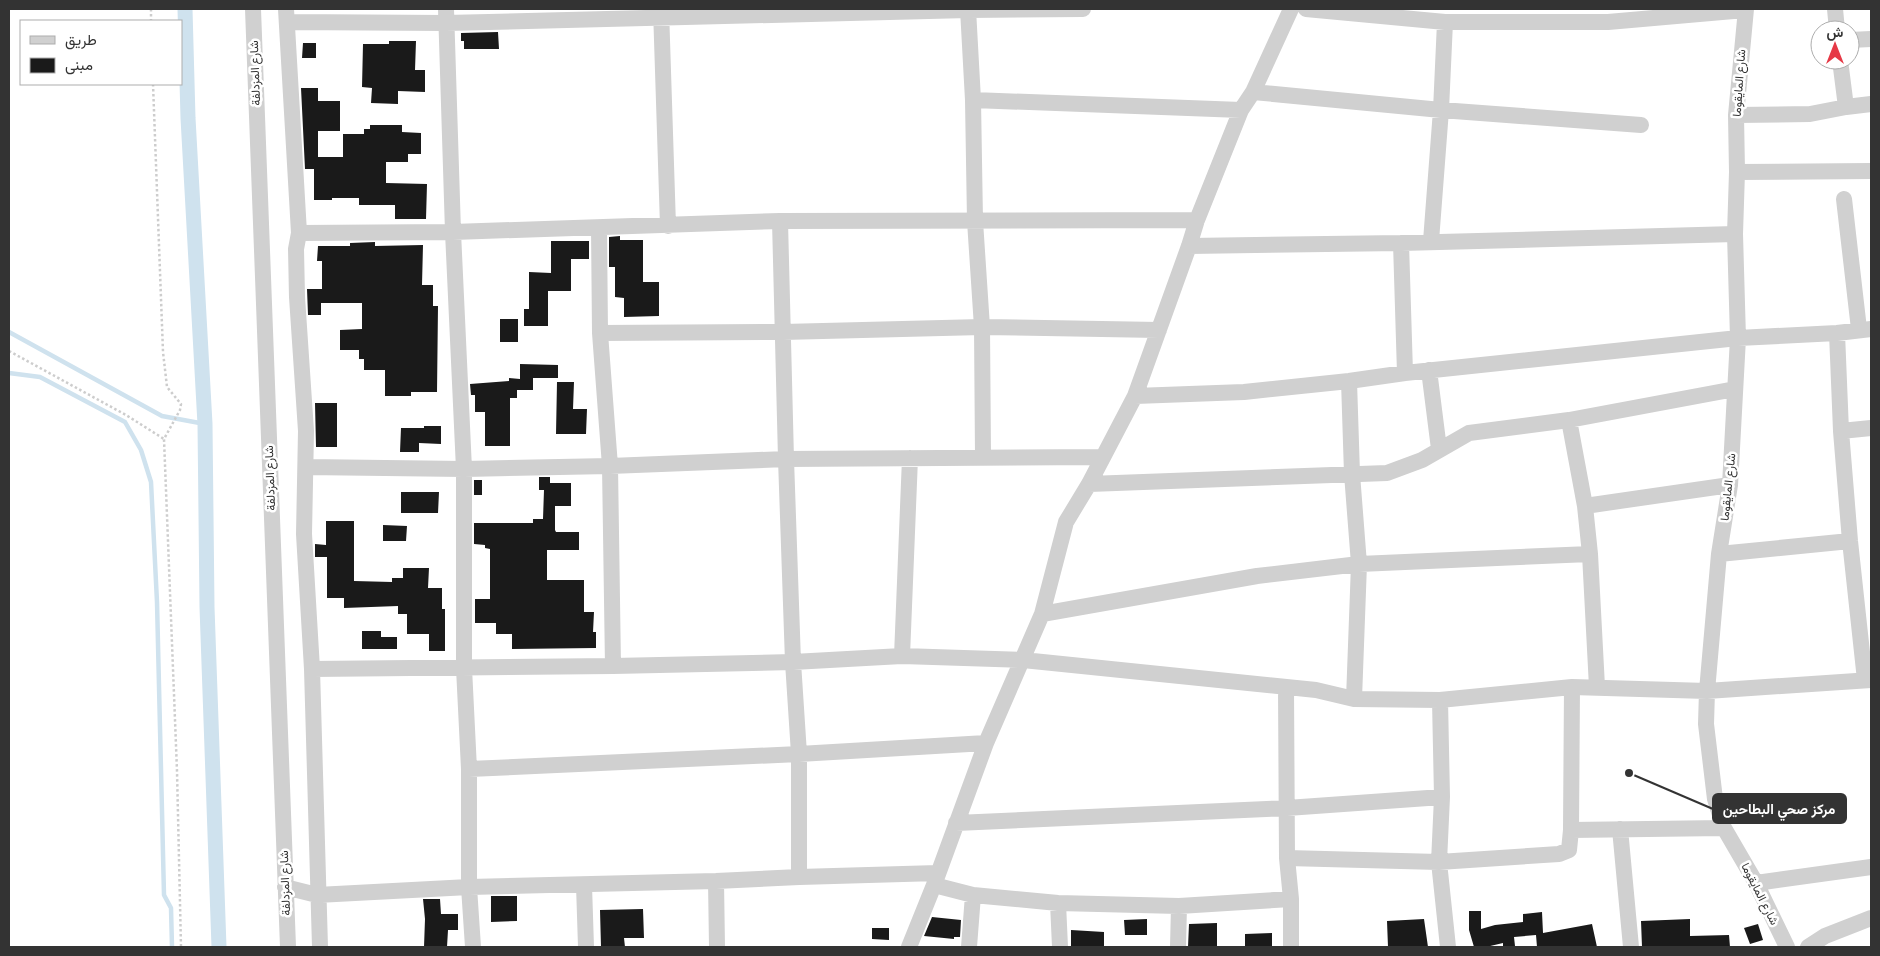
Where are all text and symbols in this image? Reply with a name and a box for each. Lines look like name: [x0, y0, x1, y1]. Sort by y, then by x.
legend: [20, 20, 182, 85]
north arrow: [1810, 20, 1860, 70]
text: ش: [1827, 25, 1844, 42]
text: طريق: [65, 32, 97, 51]
street label: شارع المزدلفة: [247, 40, 265, 106]
street label: شارع المايقوما: [1730, 49, 1750, 117]
text: مبنى: [65, 57, 93, 76]
street label: شارع المزدلفة: [262, 445, 280, 511]
street label: شارع المايقوما: [1717, 453, 1740, 522]
callout: مركز صحي البطاحين: [1713, 794, 1846, 823]
text: مركز صحي البطاحين: [1723, 802, 1836, 821]
street label: شارع المزدلفة: [277, 850, 295, 916]
street label: شارع المايقوما: [1737, 861, 1782, 928]

